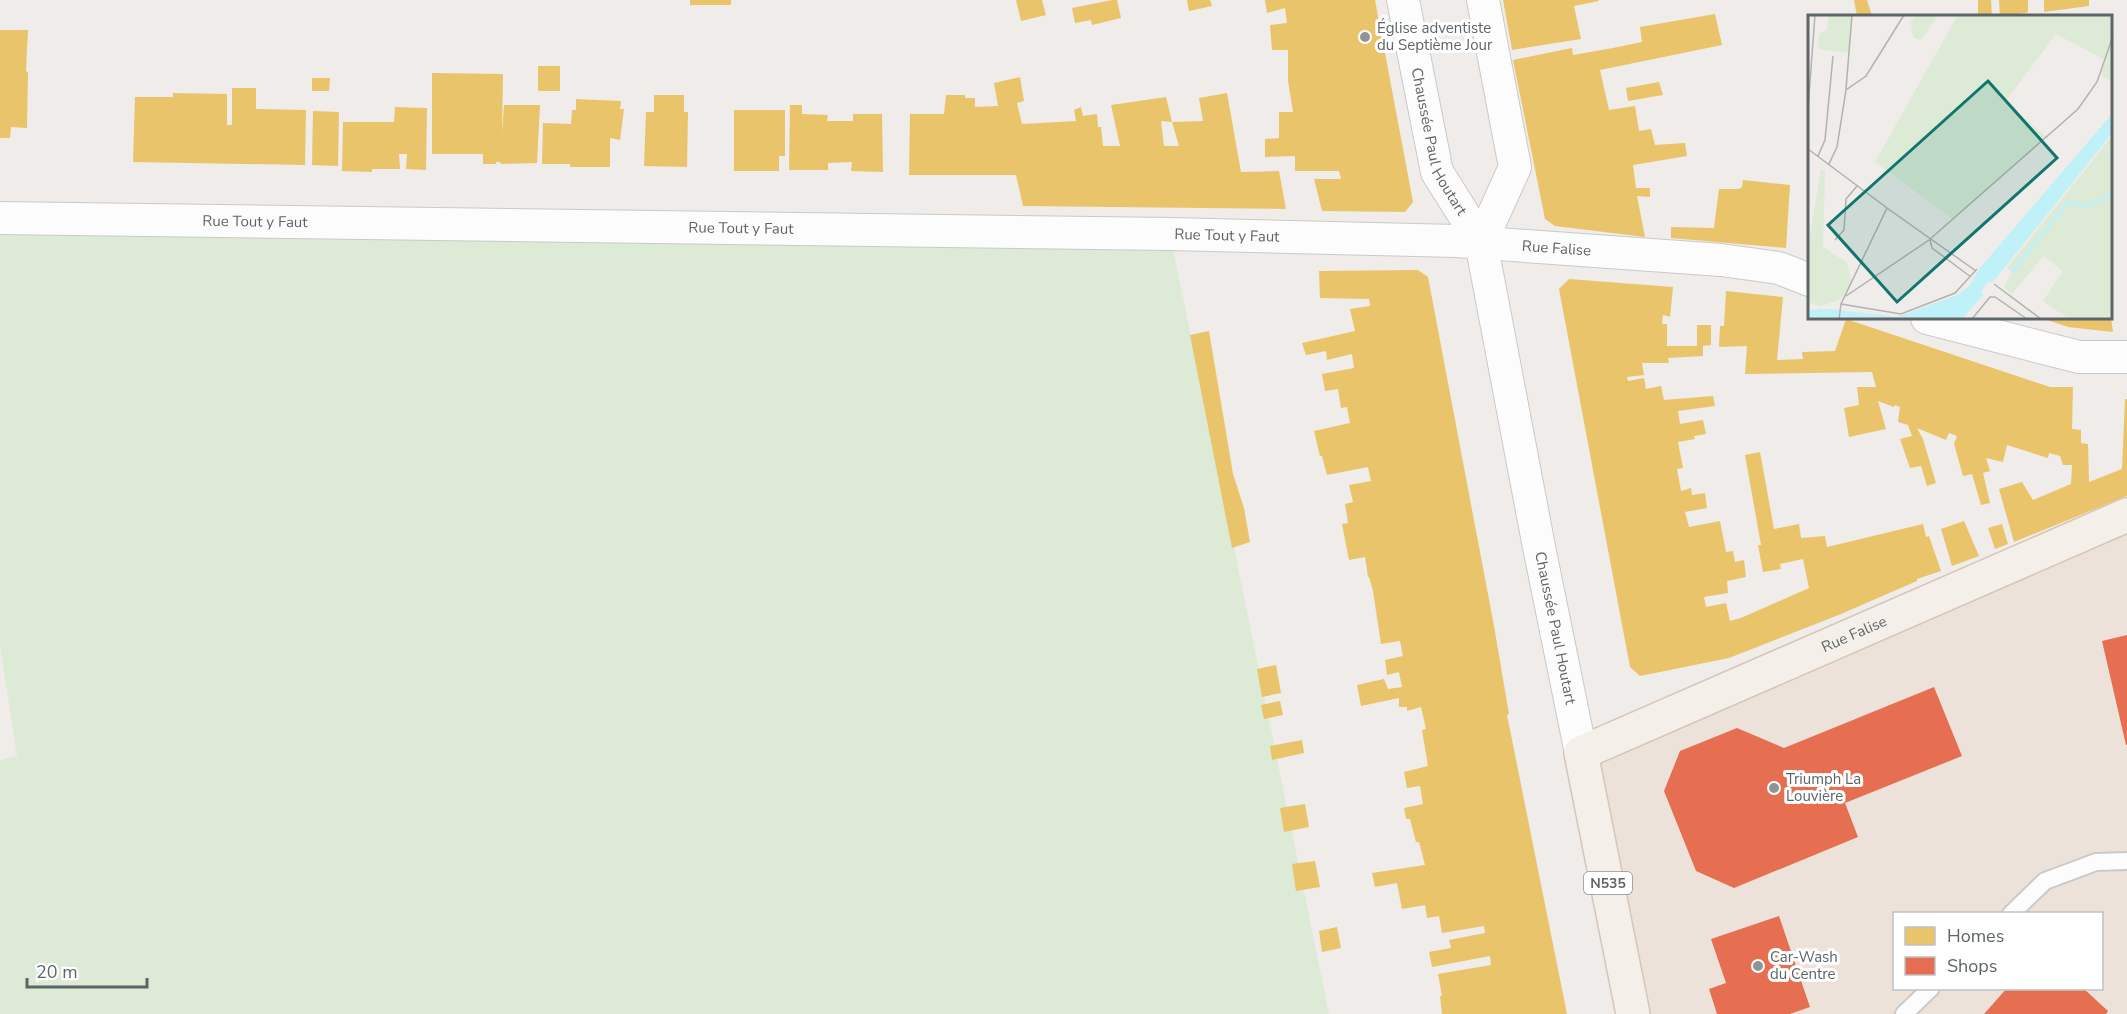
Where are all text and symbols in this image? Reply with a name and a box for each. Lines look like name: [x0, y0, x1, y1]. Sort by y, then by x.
inset map: [1808, 15, 2112, 320]
place label: Église adventiste du Septième Jour: [1377, 18, 1493, 55]
marker: Église adventiste du Septième Jour: [1358, 30, 1372, 44]
street label: Chaussée Paul Houtart: [1407, 66, 1472, 220]
street label: Rue Tout y Faut: [202, 211, 308, 232]
street label: Rue Tout y Faut: [688, 217, 794, 239]
street label: Rue Tout y Faut: [1174, 224, 1280, 247]
street label: Rue Falise: [1521, 236, 1592, 261]
street label: Chaussée Paul Houtart: [1530, 550, 1581, 707]
street label: Rue Falise: [1818, 611, 1890, 657]
place label: Triumph La Louvière: [1786, 769, 1861, 806]
marker: Triumph La Louvière: [1767, 781, 1781, 795]
road number: N535: [1584, 872, 1632, 894]
legend: [1893, 912, 2103, 990]
text: Homes: [1947, 924, 2004, 948]
place label: Car-Wash du Centre: [1770, 947, 1838, 984]
scale bar: [27, 951, 147, 989]
text: Shops: [1947, 954, 1997, 978]
marker: Car-Wash du Centre: [1751, 959, 1765, 973]
text: 20 m: [36, 960, 78, 984]

